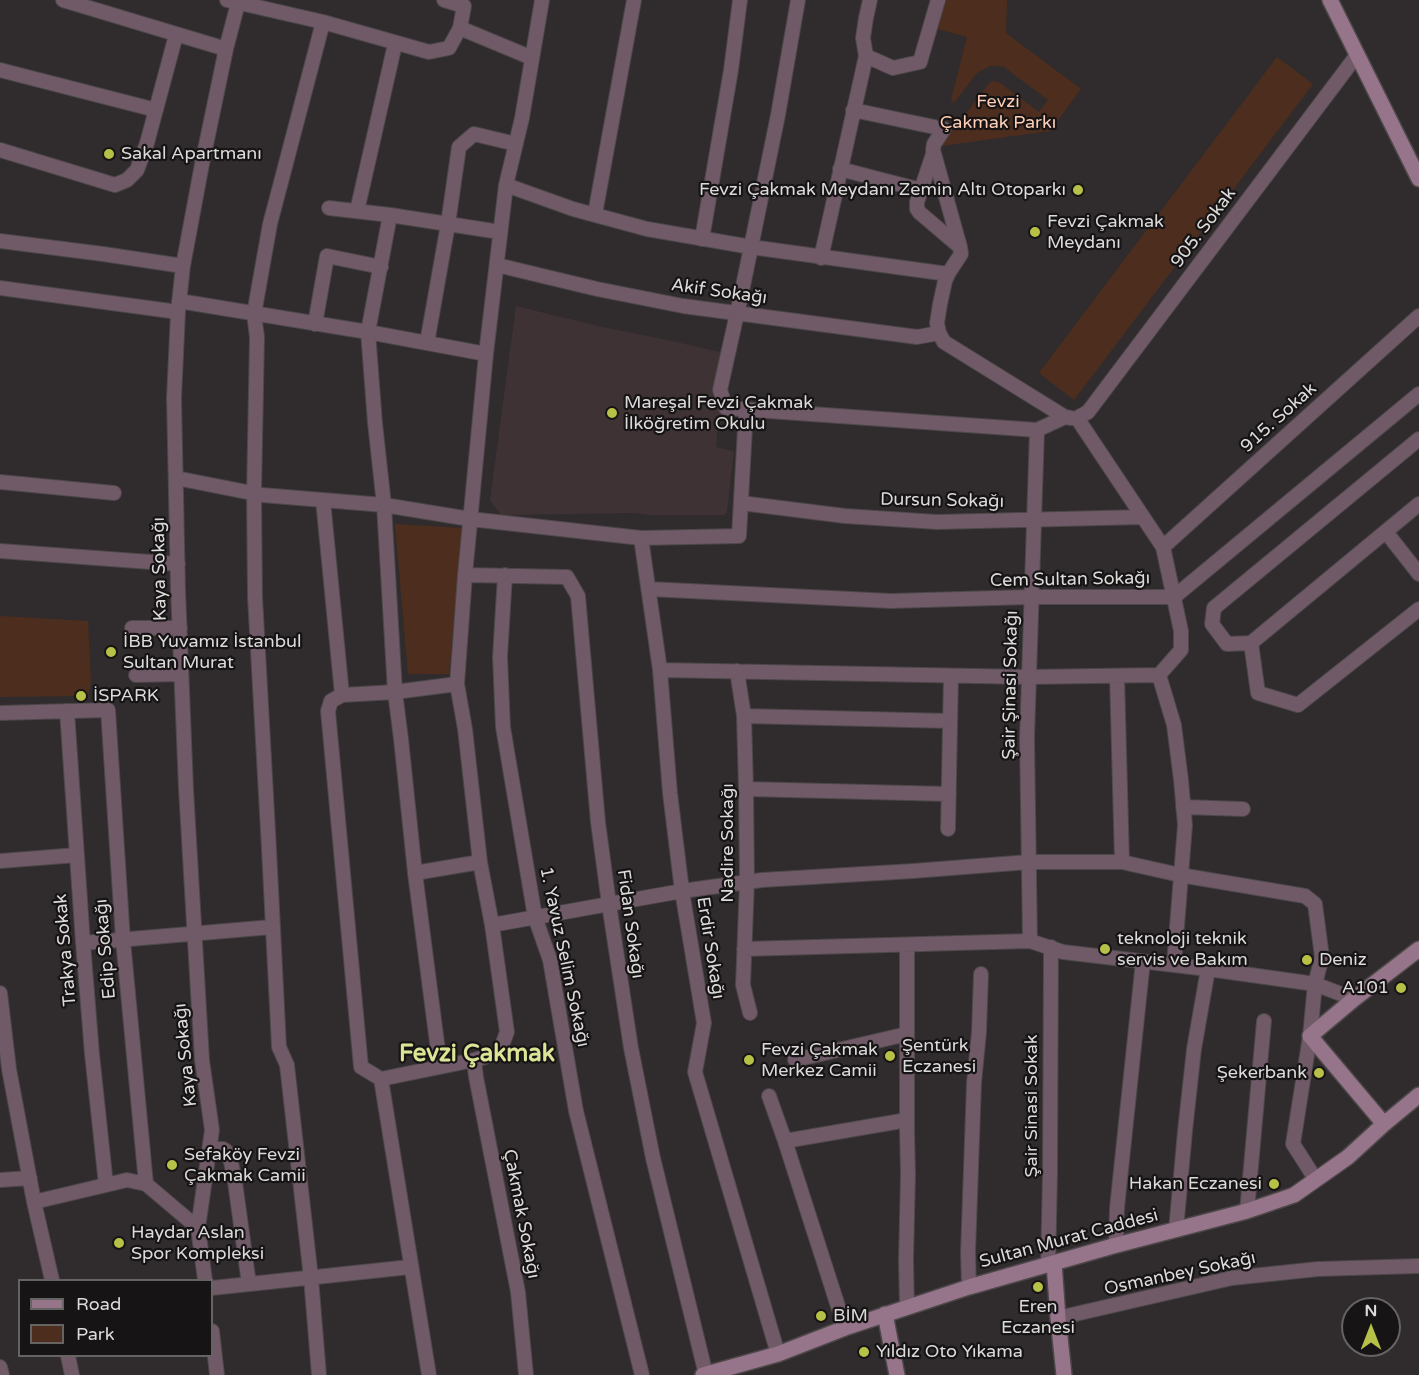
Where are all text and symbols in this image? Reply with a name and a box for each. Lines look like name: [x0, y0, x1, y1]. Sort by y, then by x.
park label: Fevzi Çakmak Parkı: [940, 91, 1056, 134]
place label: Sakal Apartmanı: [121, 143, 262, 165]
marker: Sakal Apartmanı: [102, 147, 116, 161]
place label: Fevzi Çakmak Meydanı Zemin Altı Otoparkı: [699, 179, 1066, 201]
marker: Fevzi Çakmak Meydanı Zemin Altı Otoparkı: [1071, 183, 1085, 197]
street label: 905. Sokak: [1167, 184, 1241, 272]
place label: Fevzi Çakmak Meydanı: [1047, 211, 1164, 254]
marker: Fevzi Çakmak Meydanı: [1028, 225, 1042, 239]
street label: Akif Sokağı: [670, 275, 768, 309]
street label: 915. Sokak: [1237, 378, 1321, 458]
place label: Mareşal Fevzi Çakmak İlköğretim Okulu: [624, 392, 813, 434]
marker: Mareşal Fevzi Çakmak İlköğretim Okulu: [605, 406, 619, 420]
street label: Dursun Sokağı: [880, 489, 1004, 513]
street label: Kaya Sokağı: [148, 517, 172, 621]
street label: Cem Sultan Sokağı: [990, 568, 1150, 592]
street label: Şair Şinasi Sokağı: [999, 610, 1023, 760]
place label: İBB Yuvamız İstanbul Sultan Murat: [123, 631, 301, 674]
marker: İBB Yuvamız İstanbul Sultan Murat: [104, 645, 118, 659]
place label: İSPARK: [93, 685, 159, 707]
marker: İSPARK: [74, 689, 88, 703]
street label: Nadire Sokağı: [717, 783, 739, 903]
street label: 1. Yavuz Selim Sokağı: [534, 865, 594, 1049]
street label: Fidan Sokağı: [612, 868, 648, 980]
street label: Trakya Sokak: [50, 893, 82, 1007]
street label: Erdir Sokağı: [691, 895, 729, 1001]
street label: Edip Sokağı: [91, 898, 121, 1000]
place label: teknoloji teknik servis ve Bakım: [1117, 928, 1248, 970]
marker: teknoloji teknik servis ve Bakım: [1098, 942, 1112, 956]
place label: Deniz: [1319, 949, 1367, 971]
marker: Deniz: [1300, 953, 1314, 967]
place label: A101: [1342, 977, 1389, 999]
marker: A101: [1394, 981, 1408, 995]
street label: Kaya Sokağı: [170, 1002, 202, 1108]
street label: Şair Sinasi Sokak: [1021, 1034, 1043, 1178]
place label: Şentürk Eczanesi: [902, 1035, 976, 1078]
place label: Fevzi Çakmak Merkez Camii: [761, 1039, 878, 1082]
district label: Fevzi Çakmak: [399, 1041, 555, 1069]
marker: Şentürk Eczanesi: [883, 1049, 897, 1063]
marker: Fevzi Çakmak Merkez Camii: [742, 1053, 756, 1067]
place label: Şekerbank: [1217, 1062, 1307, 1084]
marker: Şekerbank: [1312, 1066, 1326, 1080]
place label: Sefaköy Fevzi Çakmak Camii: [184, 1144, 306, 1186]
street label: Çakmak Sokağı: [498, 1148, 544, 1280]
marker: Sefaköy Fevzi Çakmak Camii: [165, 1158, 179, 1172]
place label: Hakan Eczanesi: [1129, 1173, 1262, 1195]
marker: Hakan Eczanesi: [1267, 1177, 1281, 1191]
street label: Sultan Murat Caddesi: [977, 1205, 1161, 1273]
place label: Haydar Aslan Spor Kompleksi: [131, 1222, 264, 1264]
marker: Haydar Aslan Spor Kompleksi: [112, 1236, 126, 1250]
street label: Osmanbey Sokağı: [1102, 1247, 1258, 1301]
legend: [18, 1279, 213, 1357]
marker: Eren Eczanesi: [1031, 1280, 1045, 1294]
text: Road: [76, 1293, 121, 1315]
place label: Eren Eczanesi: [1001, 1296, 1075, 1338]
north arrow: [1341, 1297, 1401, 1357]
text: N: [1365, 1301, 1377, 1321]
place label: BİM: [833, 1305, 868, 1327]
marker: BİM: [814, 1309, 828, 1323]
text: Park: [76, 1323, 114, 1345]
place label: Yıldız Oto Yıkama: [876, 1341, 1023, 1363]
marker: Yıldız Oto Yıkama: [857, 1345, 871, 1359]

